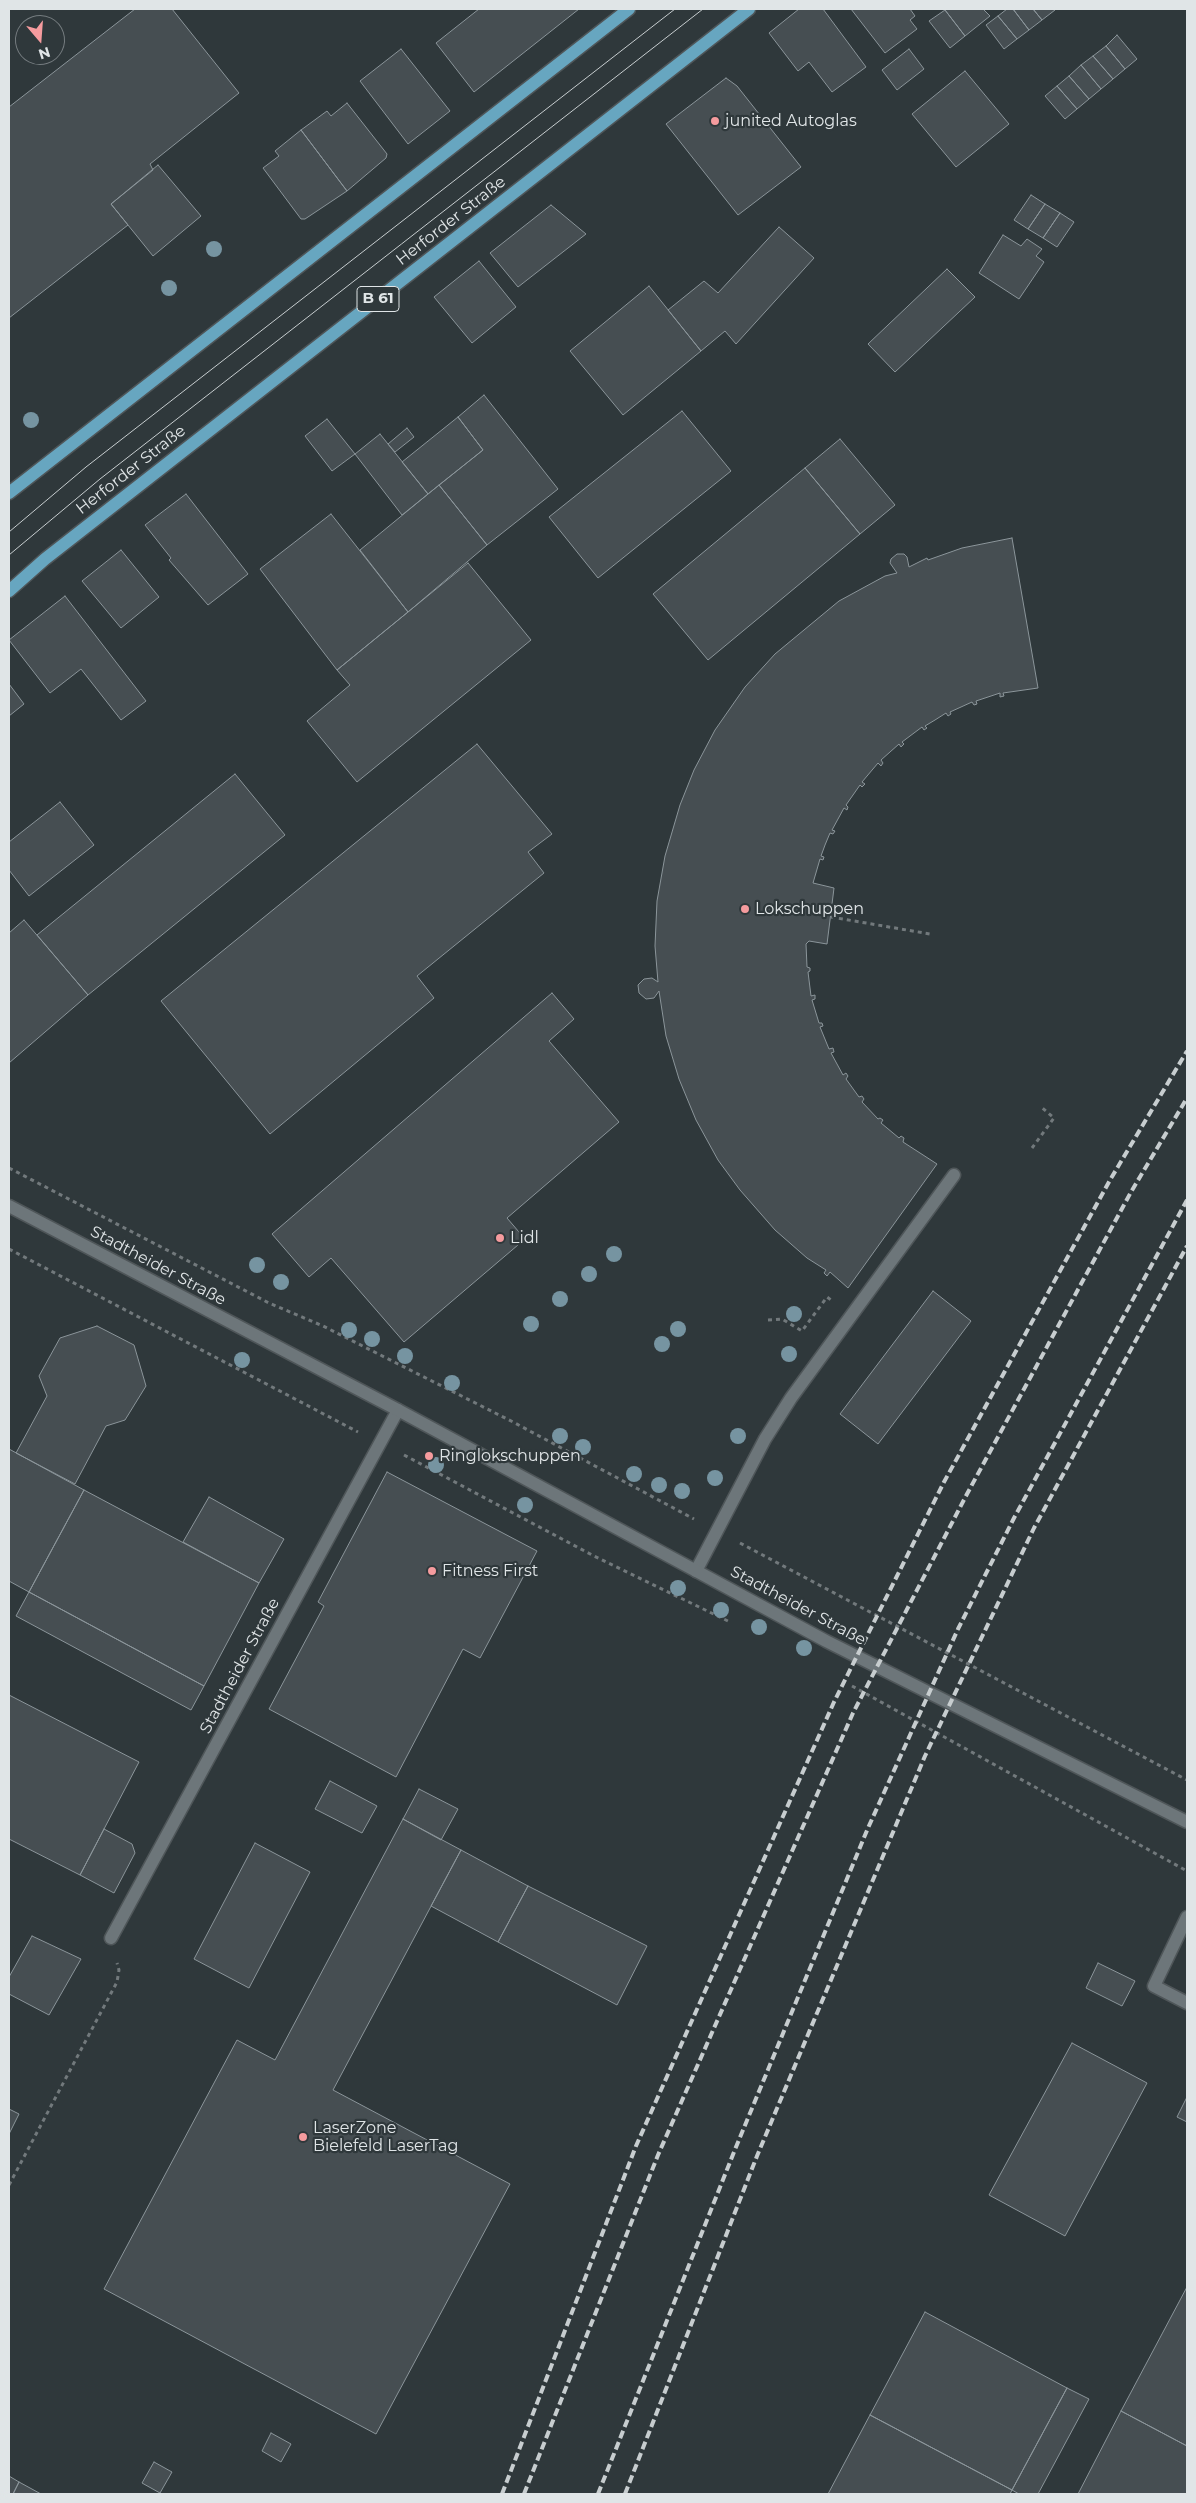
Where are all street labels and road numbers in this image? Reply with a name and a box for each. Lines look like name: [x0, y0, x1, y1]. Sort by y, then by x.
street label: Herforder Straße: [392, 172, 510, 270]
road number: B 61: [357, 286, 399, 312]
street label: Herforder Straße: [72, 421, 190, 519]
street label: Stadtheider Straße: [87, 1222, 229, 1310]
street label: Stadtheider Straße: [727, 1562, 869, 1650]
street label: Stadtheider Straße: [196, 1595, 284, 1737]

